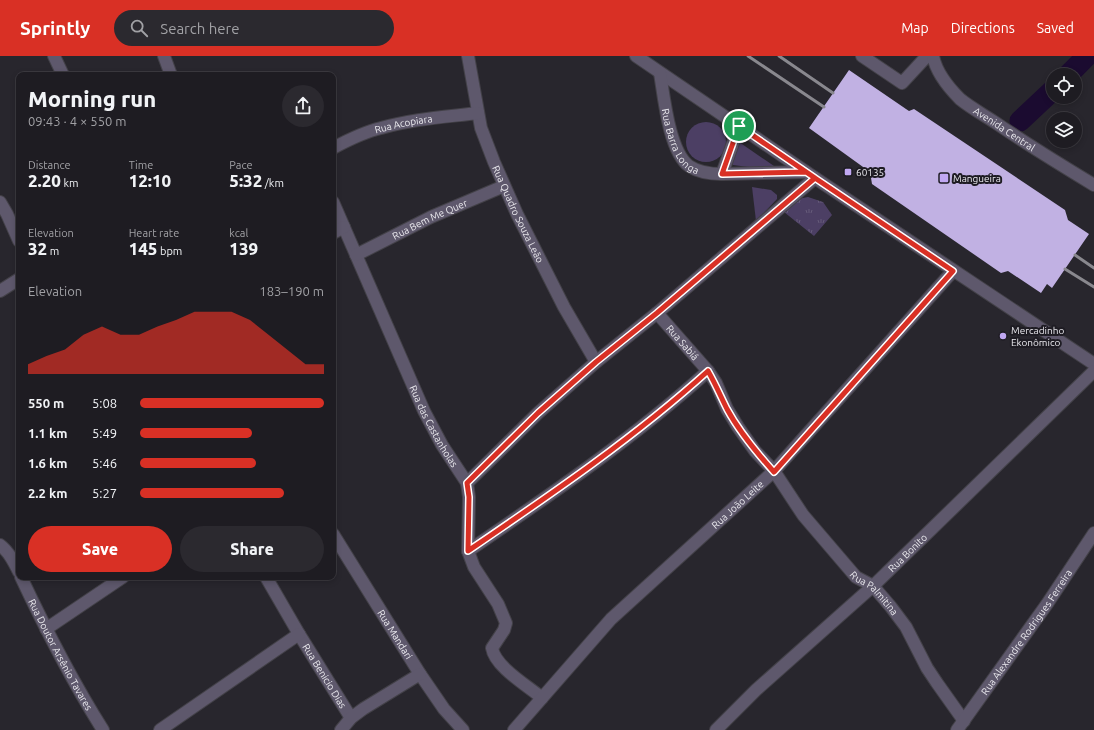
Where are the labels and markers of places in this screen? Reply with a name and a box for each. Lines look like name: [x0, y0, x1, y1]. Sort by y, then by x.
pin: [722, 109, 756, 143]
marker: 60135: [843, 167, 853, 177]
place label: 60135: [856, 167, 884, 178]
marker: Mangueira: [938, 172, 950, 184]
place label: Mangueira: [953, 173, 1001, 184]
place label: Mercadinho Ekonômico: [1011, 325, 1064, 348]
marker: Mercadinho Ekonômico: [998, 331, 1008, 341]

